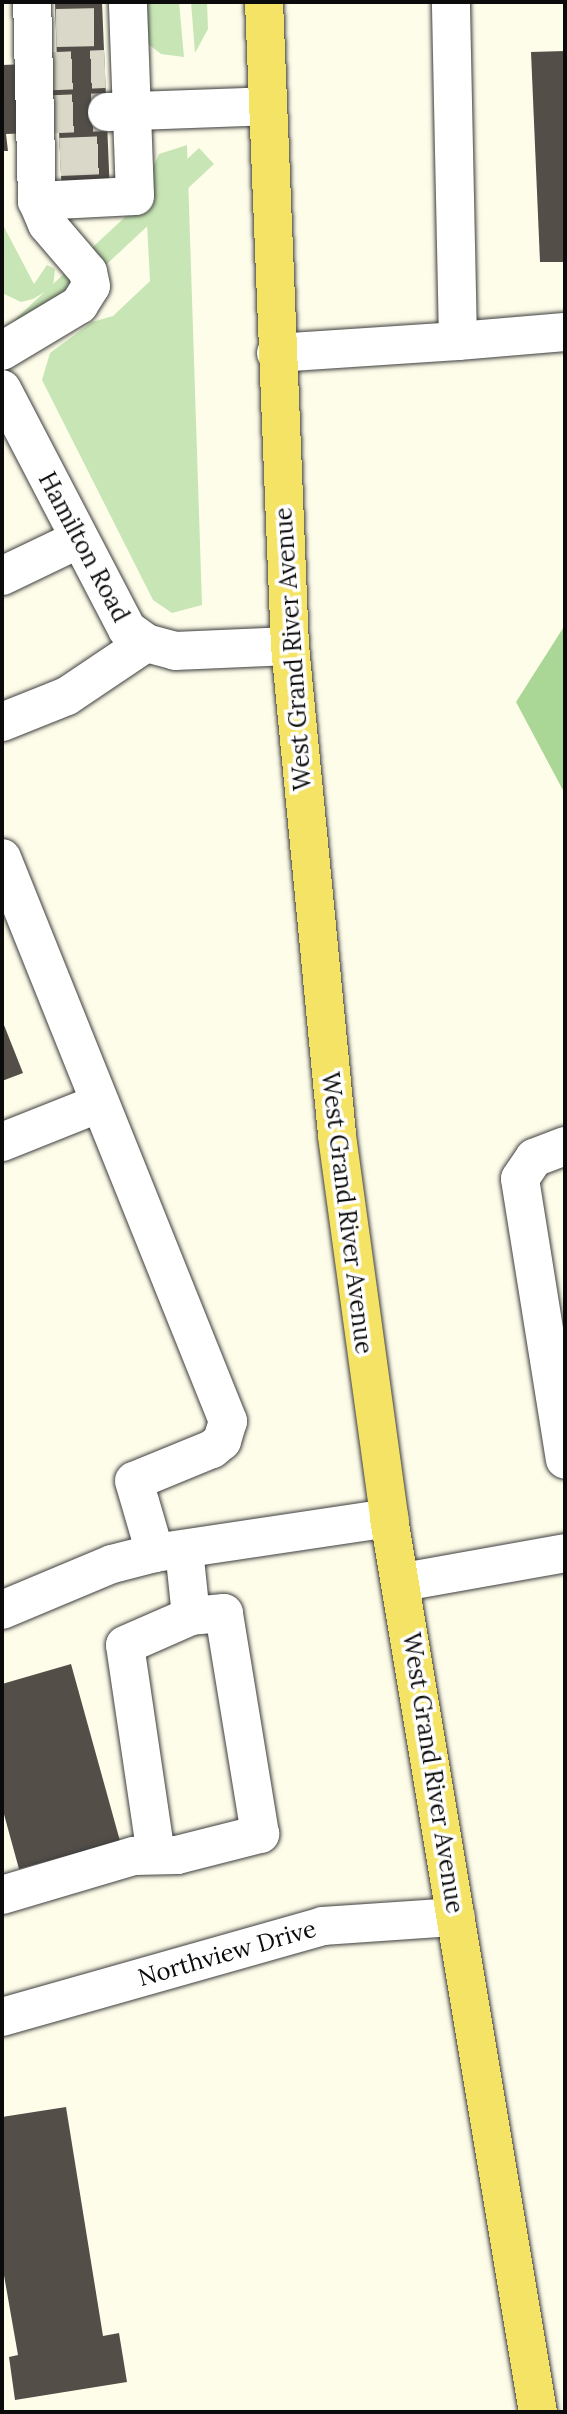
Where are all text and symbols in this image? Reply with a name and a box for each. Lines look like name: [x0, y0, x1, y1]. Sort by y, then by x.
street label: Hamilton Road: [32, 467, 136, 627]
street label: West Grand River Avenue: [269, 506, 317, 792]
street label: West Grand River Avenue: [315, 1070, 379, 1356]
street label: West Grand River Avenue: [397, 1631, 469, 1915]
street label: Northview Drive: [135, 1914, 319, 1992]

